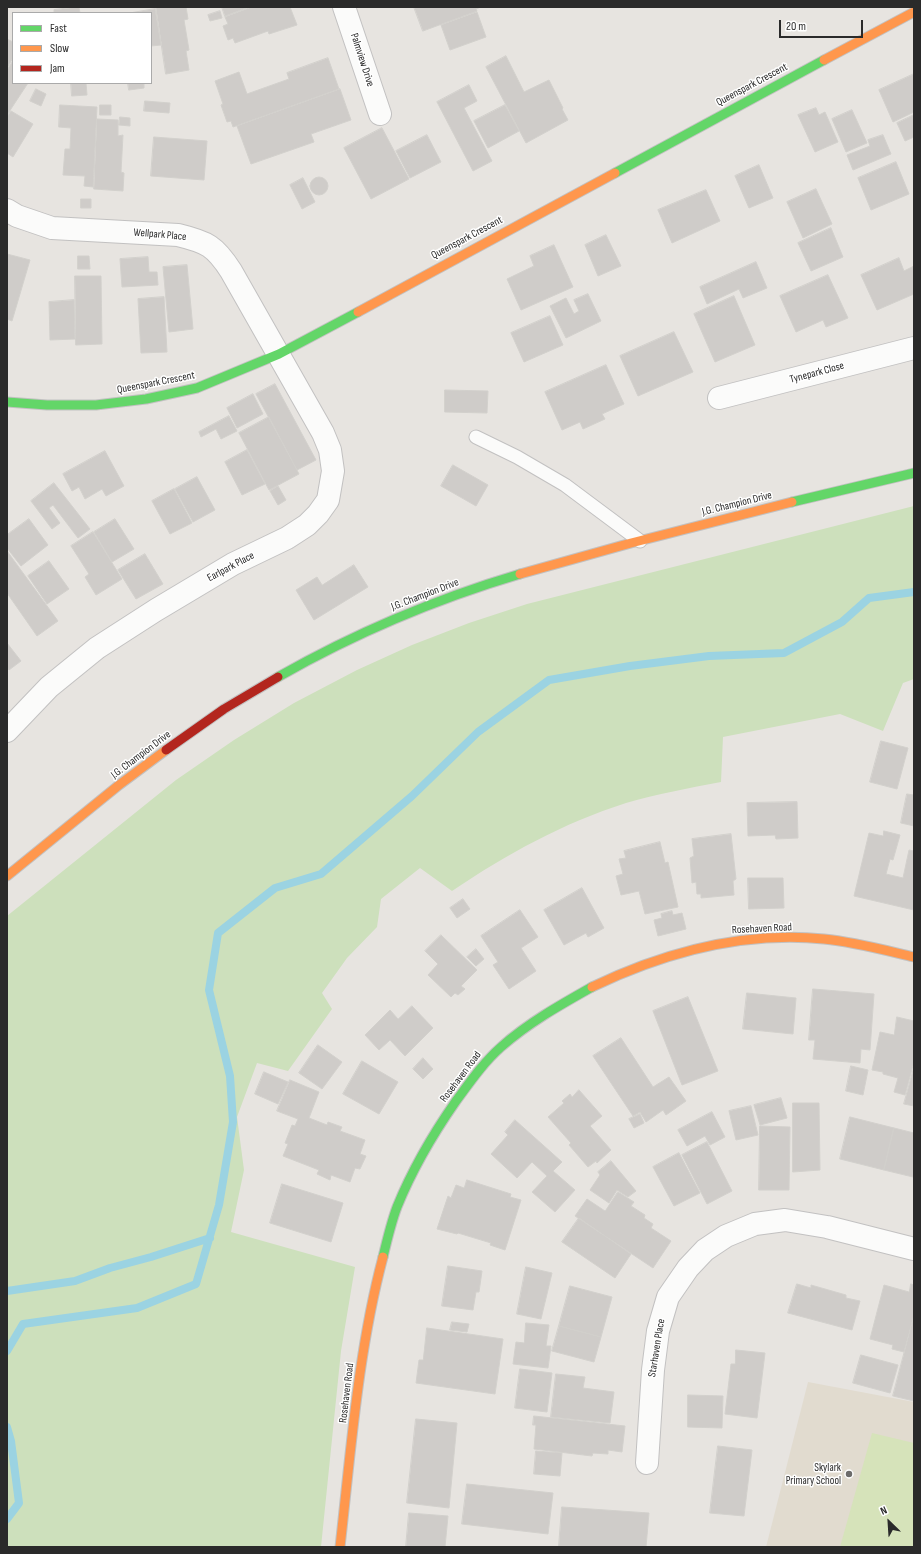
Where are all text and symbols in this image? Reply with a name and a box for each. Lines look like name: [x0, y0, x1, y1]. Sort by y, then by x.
legend: [12, 12, 152, 84]
scale bar: [781, 12, 865, 38]
text: 20 m: [786, 19, 806, 34]
text: Fast: [50, 21, 67, 36]
street label: Palmview Drive: [347, 32, 377, 88]
text: Slow: [50, 41, 69, 56]
text: Jam: [50, 61, 65, 76]
street label: Queenspark Crescent: [714, 61, 790, 109]
street label: Queenspark Crescent: [429, 214, 505, 262]
street label: Wellpark Place: [133, 226, 187, 244]
street label: Tynepark Close: [788, 359, 846, 387]
street label: Queenspark Crescent: [116, 369, 196, 397]
street label: J.G. Champion Drive: [701, 489, 773, 519]
street label: Earlpark Place: [205, 549, 257, 585]
street label: J.G. Champion Drive: [389, 576, 461, 614]
street label: J.G. Champion Drive: [109, 728, 173, 782]
street label: Rosehaven Road: [732, 921, 792, 937]
street label: Rosehaven Road: [438, 1049, 484, 1105]
street label: Starhaven Place: [646, 1318, 668, 1378]
street label: Rosehaven Road: [337, 1362, 357, 1424]
place label: Skylark Primary School: [786, 1461, 841, 1487]
marker: Skylark Primary School: [844, 1469, 854, 1479]
north arrow: [869, 1502, 909, 1542]
text: N: [878, 1504, 889, 1518]

